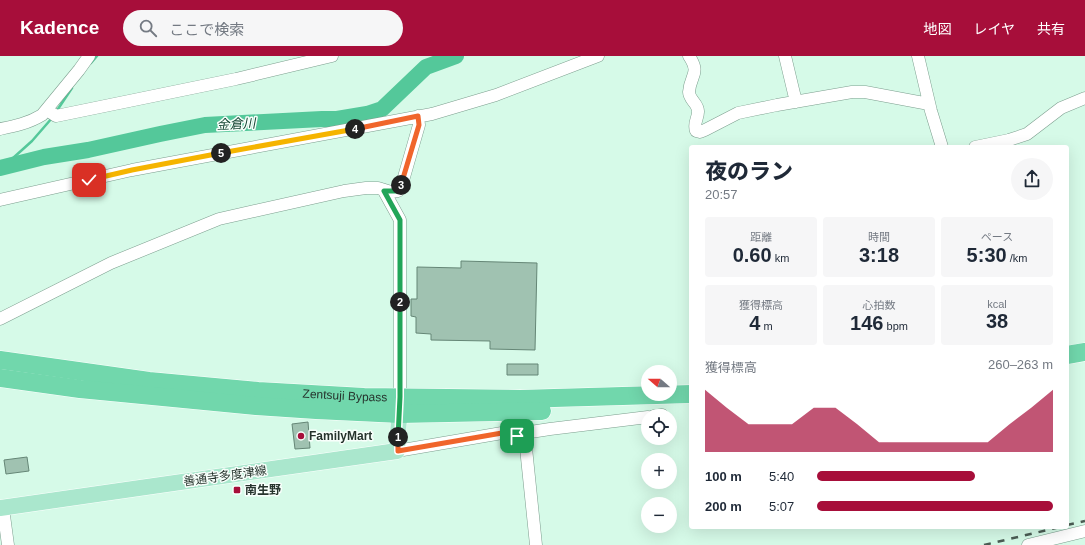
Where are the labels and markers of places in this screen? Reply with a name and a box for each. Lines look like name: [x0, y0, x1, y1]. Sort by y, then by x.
pin: 4: [345, 119, 365, 139]
pin: 5: [211, 143, 231, 163]
pin: [72, 163, 106, 197]
pin: 3: [391, 175, 411, 195]
pin: 2: [390, 292, 410, 312]
pin: [500, 419, 534, 453]
pin: 1: [388, 427, 408, 447]
place label: FamilyMart: [309, 429, 372, 443]
marker: FamilyMart: [296, 431, 306, 441]
place label: 南生野: [245, 483, 281, 497]
marker: 南生野: [232, 485, 242, 495]

